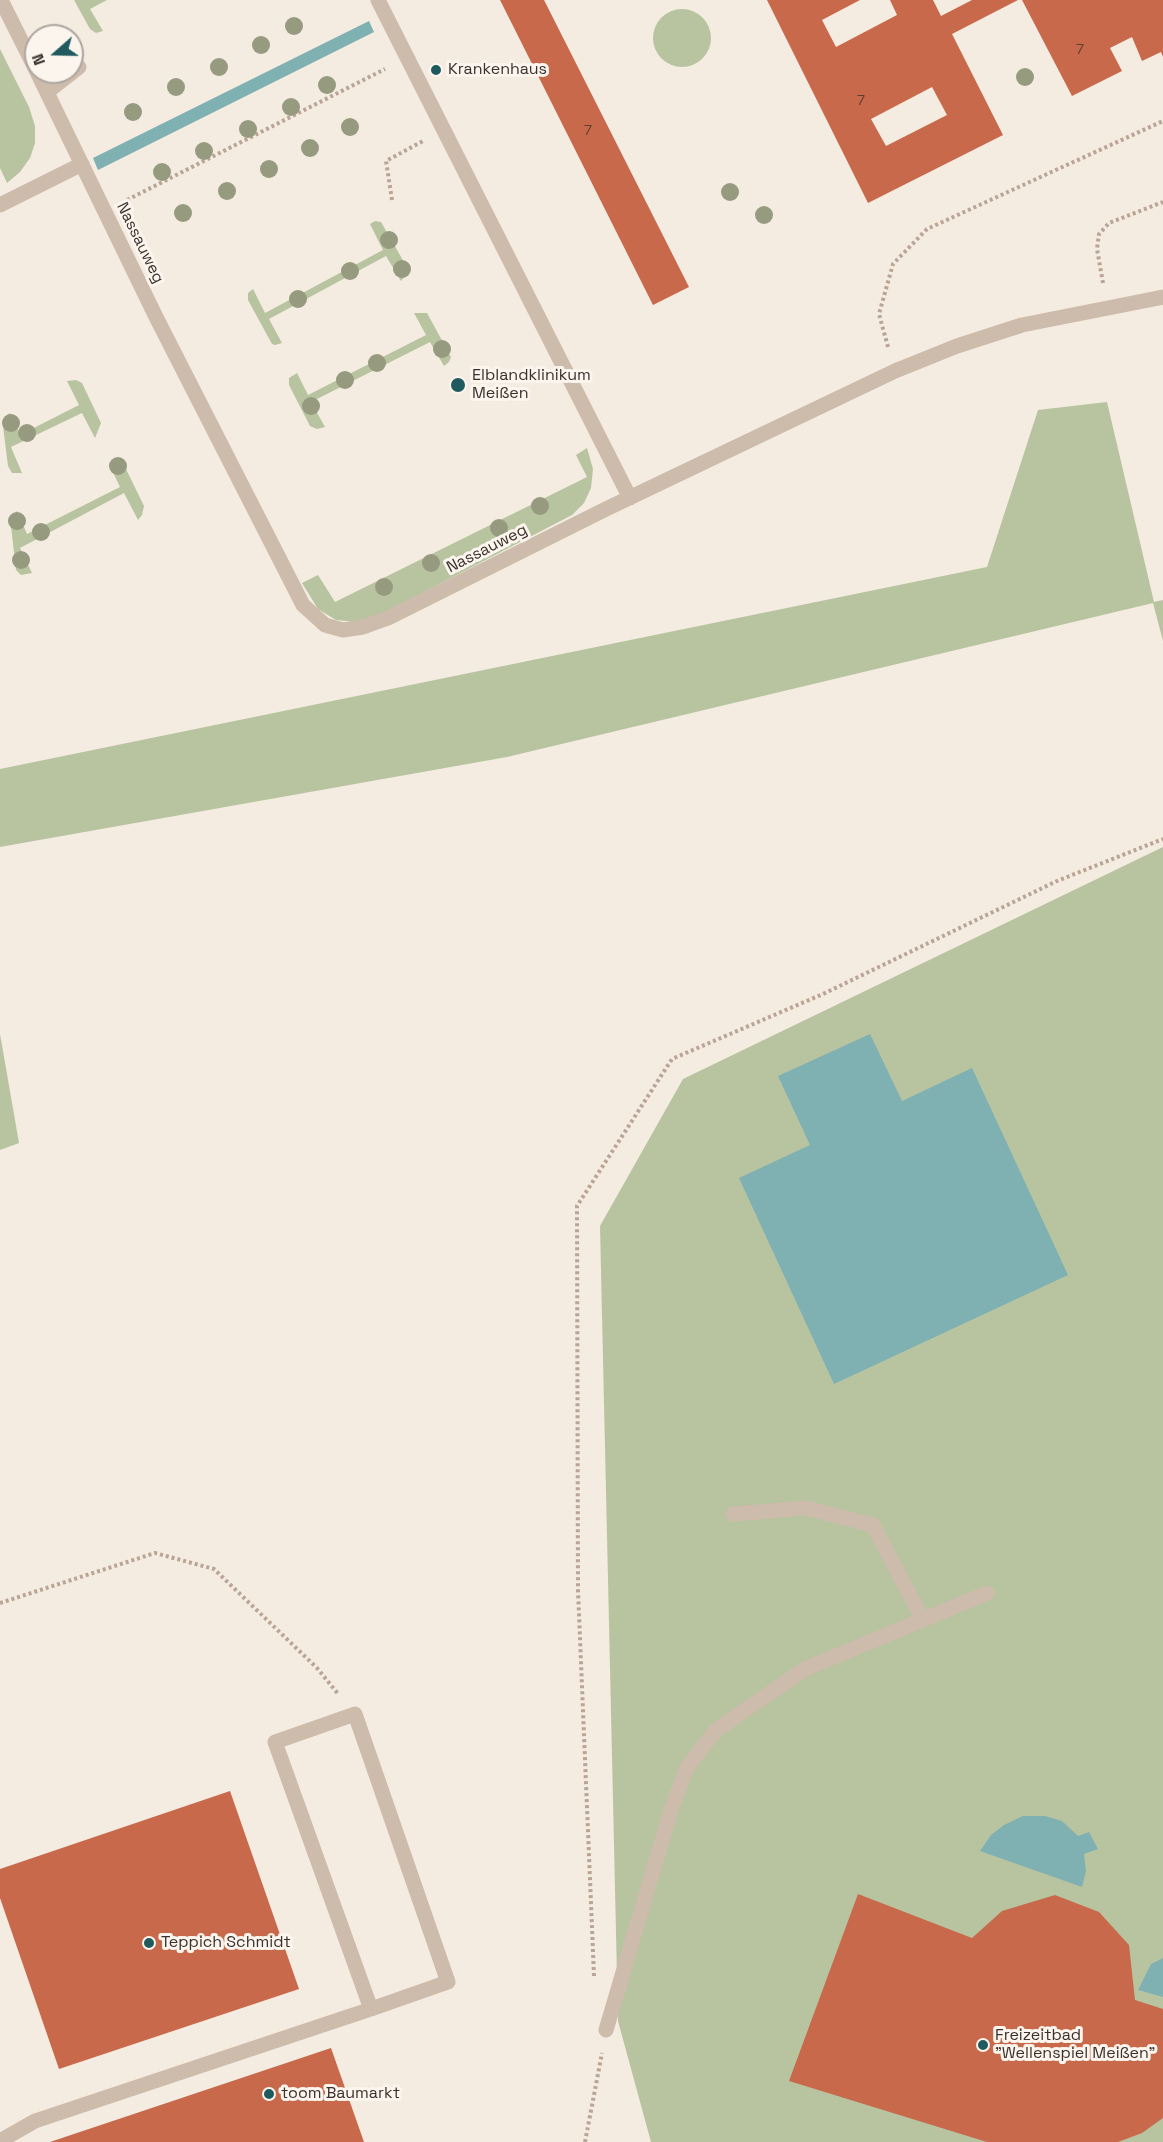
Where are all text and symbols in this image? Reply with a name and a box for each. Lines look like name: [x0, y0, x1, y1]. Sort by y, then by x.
north arrow: [24, 24, 84, 84]
house number: 7: [1076, 42, 1084, 58]
text: N: [27, 51, 50, 68]
place label: Krankenhaus: [448, 60, 547, 80]
marker: Krankenhaus: [429, 63, 443, 77]
house number: 7: [857, 93, 865, 109]
house number: 7: [584, 123, 592, 139]
street label: Nassauweg: [112, 199, 168, 287]
place label: Elblandklinikum Meißen: [472, 366, 591, 404]
marker: Elblandklinikum Meißen: [449, 376, 467, 394]
street label: Nassauweg: [444, 521, 530, 577]
place label: Teppich Schmidt: [161, 1933, 291, 1953]
marker: Teppich Schmidt: [142, 1936, 156, 1950]
place label: Freizeitbad "Wellenspiel Meißen": [995, 2026, 1155, 2064]
marker: Freizeitbad "Wellenspiel Meißen": [976, 2038, 990, 2052]
place label: toom Baumarkt: [281, 2084, 400, 2104]
marker: toom Baumarkt: [262, 2087, 276, 2101]

